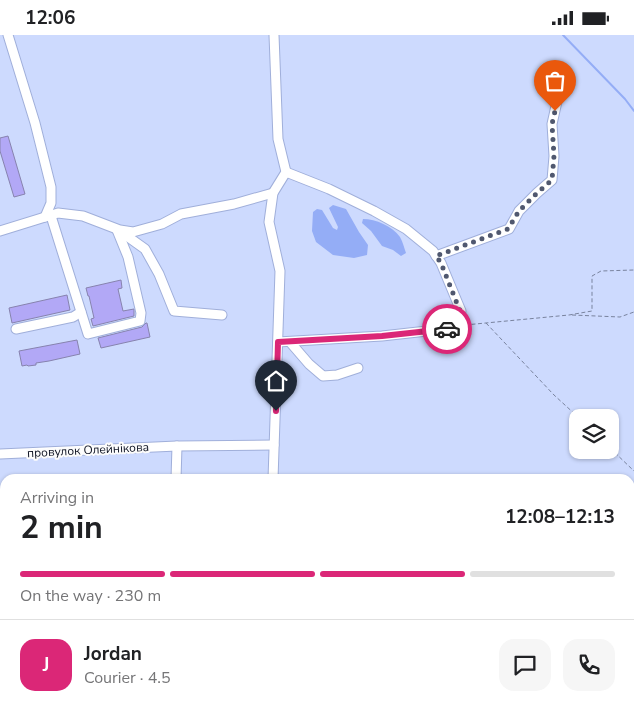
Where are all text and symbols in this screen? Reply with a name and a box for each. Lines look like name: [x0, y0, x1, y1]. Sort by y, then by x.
text: 12:06: [25, 5, 75, 31]
pin: [534, 60, 576, 111]
icon: bag: [541, 67, 569, 95]
courier: [422, 304, 472, 354]
icon: car: [433, 315, 461, 343]
pin: [255, 360, 297, 411]
icon: home: [262, 367, 290, 395]
map controls: [569, 409, 619, 459]
button: layers: [569, 409, 619, 459]
street label: провулок Олейнікова: [27, 439, 149, 461]
text: Arriving in: [20, 487, 94, 509]
text: 12:08–12:13: [505, 504, 615, 530]
text: 2 min: [20, 506, 103, 549]
text: On the way · 230 m: [20, 585, 161, 607]
button: chat: [499, 639, 551, 691]
button: phone: [563, 639, 615, 691]
text: Jordan: [84, 641, 142, 667]
text: J: [43, 652, 49, 678]
text: Courier · 4.5: [84, 667, 170, 689]

